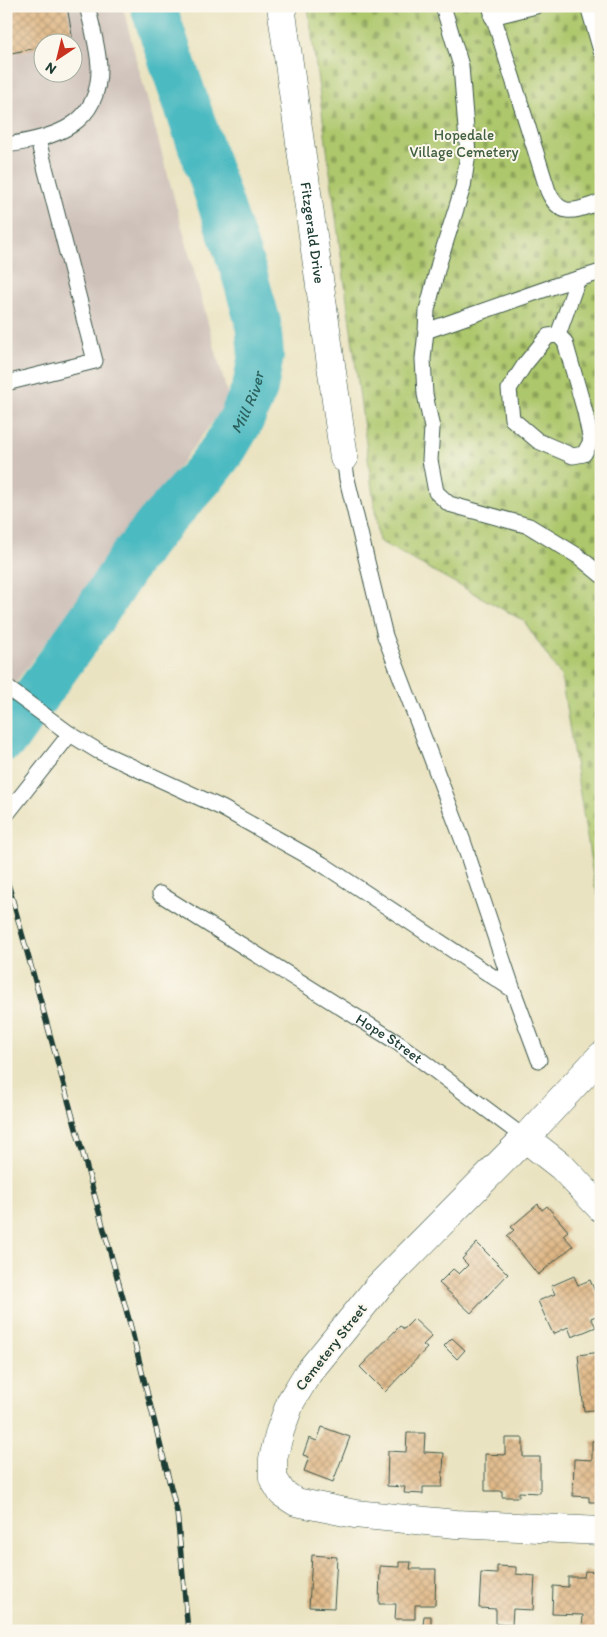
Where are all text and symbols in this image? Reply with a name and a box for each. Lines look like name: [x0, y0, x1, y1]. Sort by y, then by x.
north arrow: [32, 32, 82, 82]
text: N: [42, 59, 60, 78]
park label: Hopedale Village Cemetery: [409, 126, 519, 161]
street label: Fitzgerald Drive: [297, 181, 329, 285]
water label: Mill River: [226, 369, 268, 436]
street label: Hope Street: [352, 1010, 427, 1068]
street label: Cemetery Street: [291, 1300, 371, 1394]

